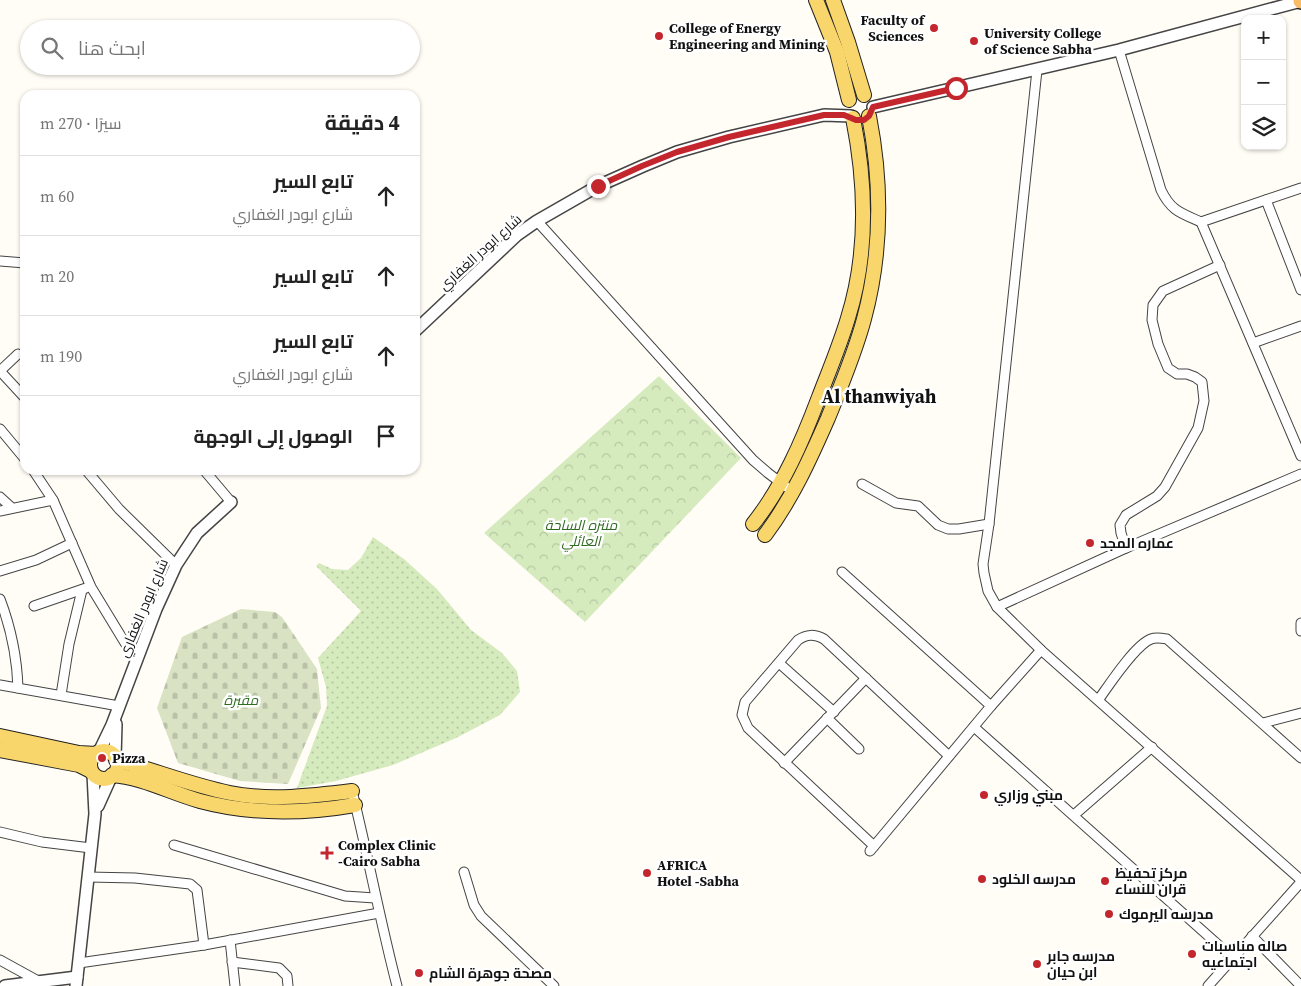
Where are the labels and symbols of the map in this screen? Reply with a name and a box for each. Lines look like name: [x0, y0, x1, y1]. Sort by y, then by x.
place label: Faculty of Sciences: [861, 10, 926, 46]
place label: College of Energy Engineering and Mining: [669, 18, 825, 54]
marker: Faculty of Sciences: [928, 22, 940, 34]
place label: University College of Science Sabha: [984, 23, 1101, 59]
marker: College of Energy Engineering and Mining: [653, 30, 665, 42]
marker: University College of Science Sabha: [968, 35, 980, 47]
route start: [945, 77, 968, 100]
route end: [587, 175, 610, 198]
street label: شارع ابودر الغفاري: [434, 209, 527, 296]
district label: Al thanwiyah: [822, 383, 937, 409]
park label: منتزه الساحة العائلي: [545, 515, 618, 553]
place label: عماره المجد: [1100, 533, 1174, 553]
marker: عماره المجد: [1084, 537, 1096, 549]
street label: شارع ابودر الغفاري: [113, 556, 175, 661]
park label: مقبرة: [224, 690, 259, 710]
place label: Pizza: [112, 748, 146, 768]
marker: Pizza: [96, 752, 108, 764]
place label: مبني وزاري: [994, 785, 1063, 807]
marker: مبني وزاري: [978, 789, 990, 801]
place label: Complex Clinic -Cairo Sabha: [338, 835, 436, 871]
marker: Complex Clinic -Cairo Sabha: [320, 846, 334, 860]
place label: AFRICA Hotel -Sabha: [657, 855, 739, 891]
place label: مركز تحفيظ قران للنساء: [1115, 863, 1187, 899]
marker: AFRICA Hotel -Sabha: [641, 867, 653, 879]
place label: مدرسه الخلود: [992, 869, 1076, 889]
marker: مدرسه الخلود: [976, 873, 988, 885]
marker: مركز تحفيظ قران للنساء: [1099, 875, 1111, 887]
place label: مدرسه اليرموك: [1119, 904, 1214, 924]
marker: مدرسه اليرموك: [1103, 908, 1115, 920]
place label: صاله مناسبات اجتماعيه: [1202, 936, 1287, 972]
place label: مدرسه جابر ابن حيان: [1046, 946, 1115, 982]
marker: صاله مناسبات اجتماعيه: [1186, 948, 1198, 960]
marker: مدرسه جابر ابن حيان: [1031, 958, 1043, 970]
place label: مصحة جوهرة الشام: [429, 963, 552, 983]
marker: مصحة جوهرة الشام: [413, 967, 425, 979]

